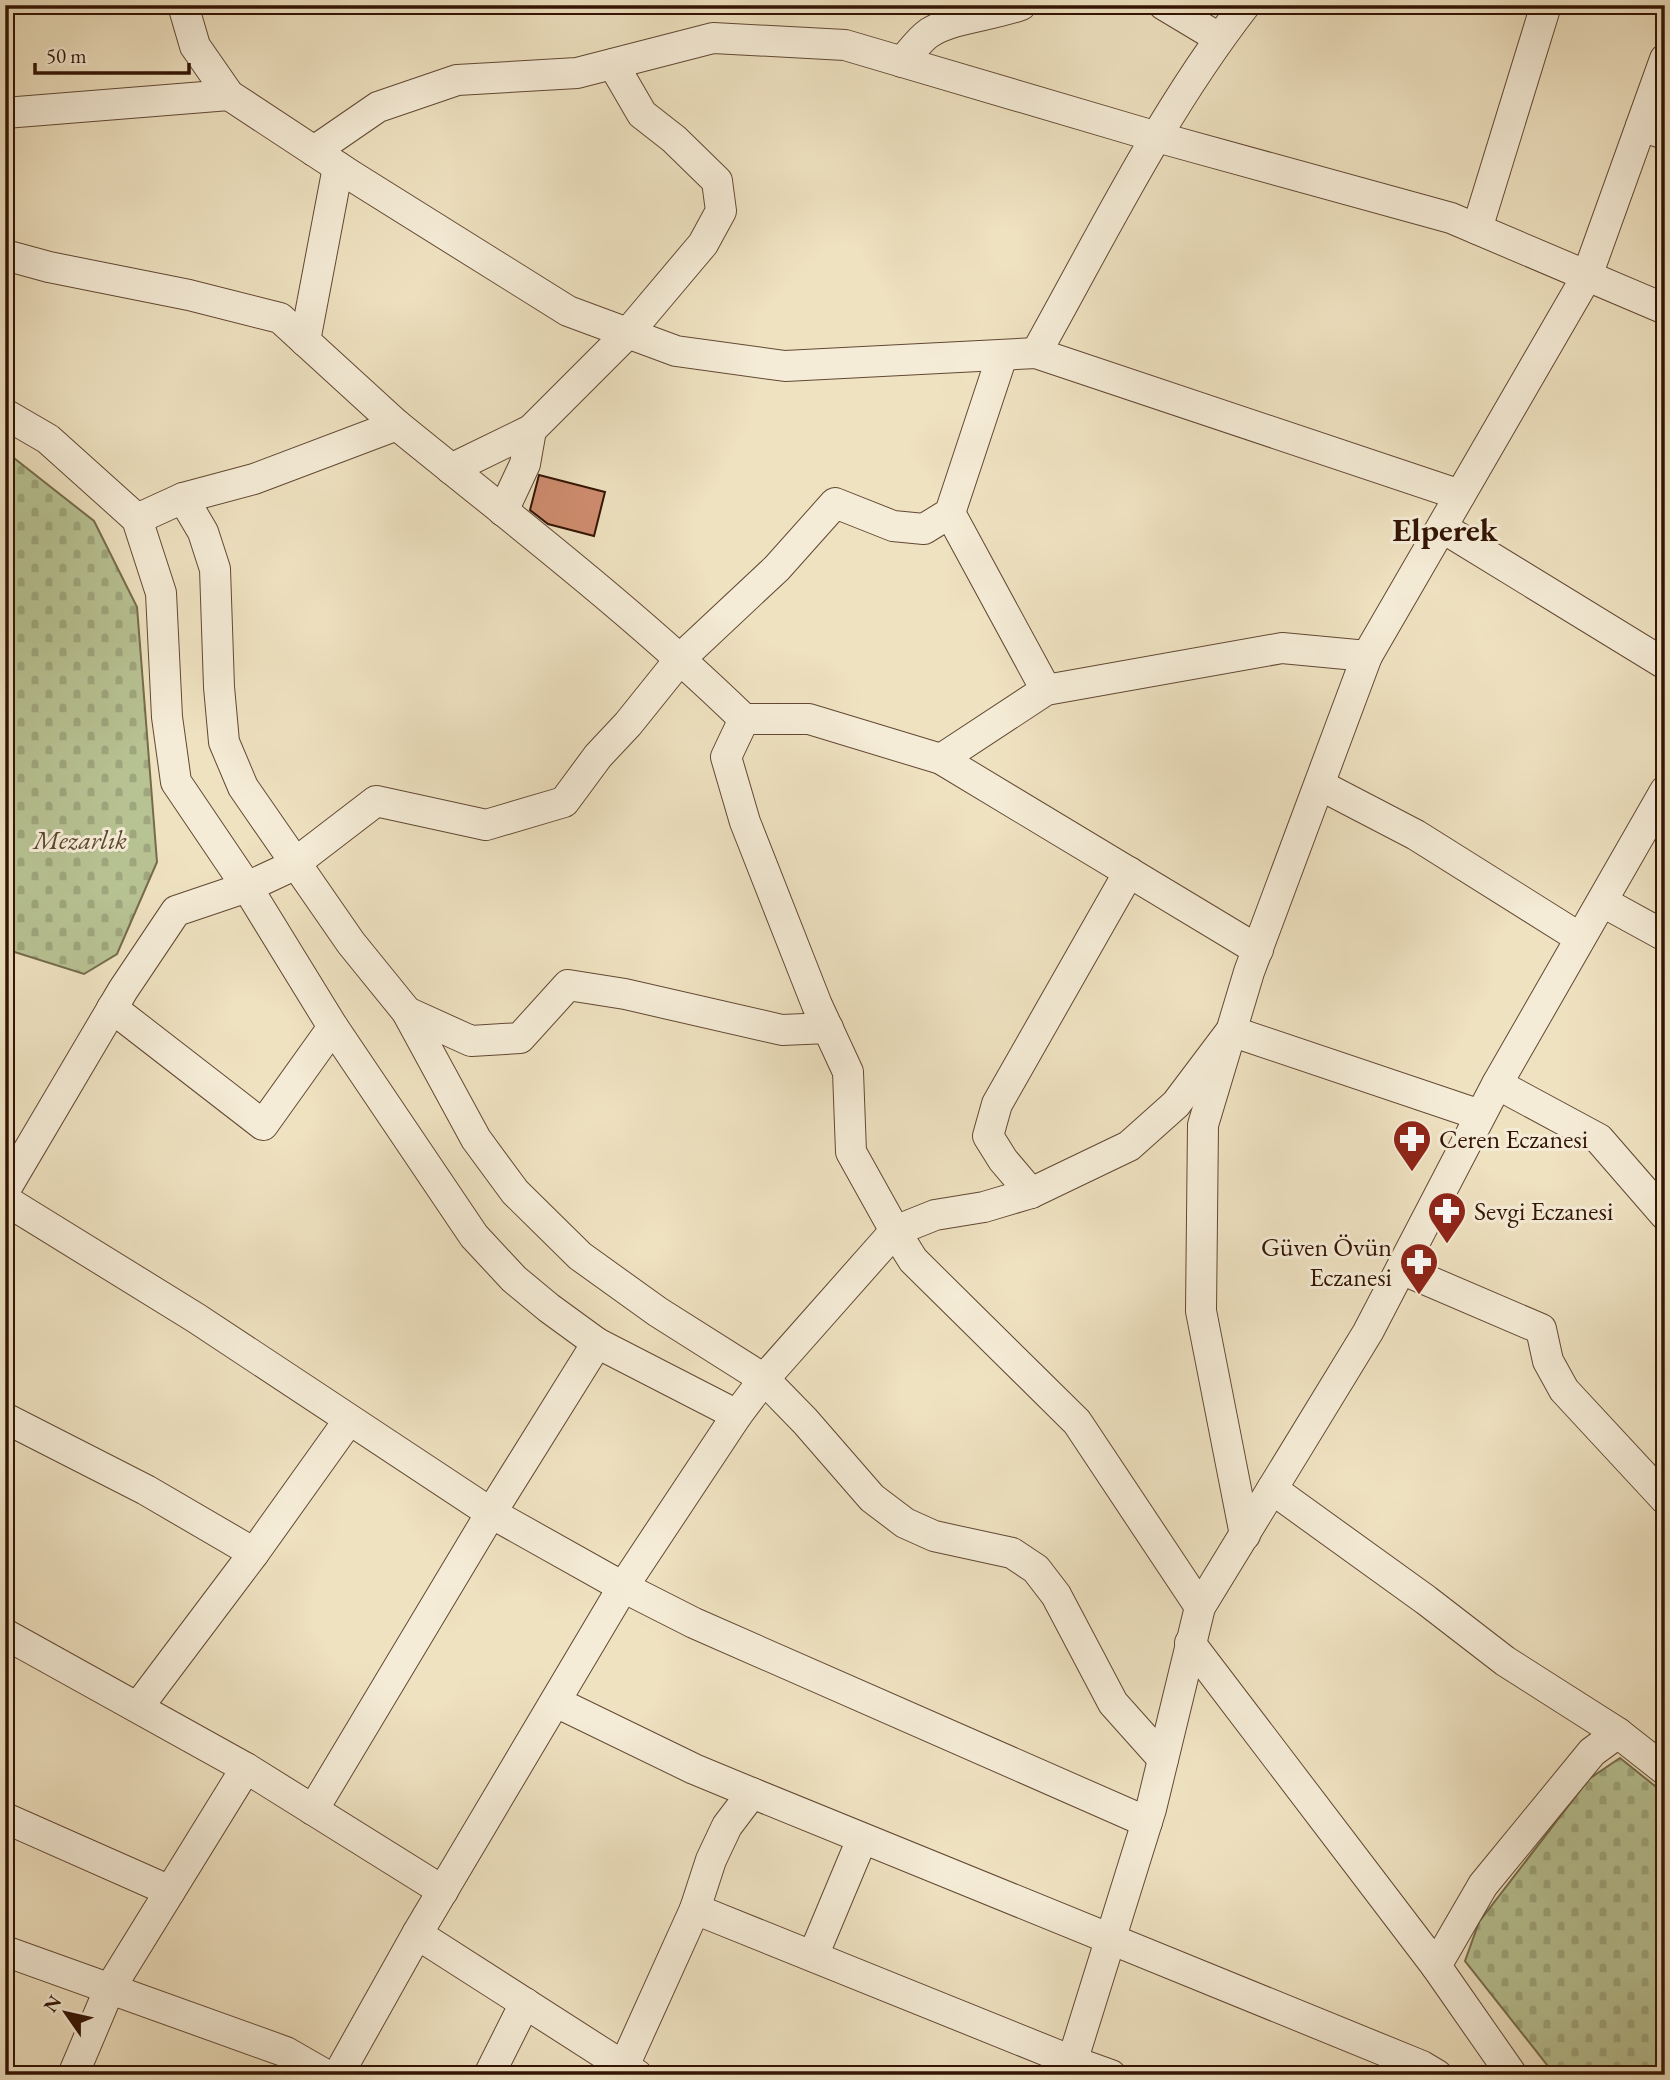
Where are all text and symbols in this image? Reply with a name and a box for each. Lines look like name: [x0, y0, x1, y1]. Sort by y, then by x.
scale bar: [35, 32, 189, 76]
text: 50 m: [46, 42, 87, 69]
district label: Elperek: [1392, 508, 1499, 551]
park label: Mezarlık: [31, 823, 127, 857]
pharmacy icon: Ceren Eczanesi: [1391, 1118, 1433, 1173]
place label: Ceren Eczanesi: [1439, 1122, 1588, 1156]
pharmacy icon: Sevgi Eczanesi: [1426, 1190, 1468, 1245]
place label: Sevgi Eczanesi: [1474, 1194, 1613, 1228]
place label: Güven Övün Eczanesi: [1261, 1230, 1392, 1294]
pharmacy icon: Güven Övün Eczanesi: [1398, 1241, 1440, 1296]
north arrow: [32, 1979, 102, 2048]
text: N: [38, 1990, 67, 2017]

